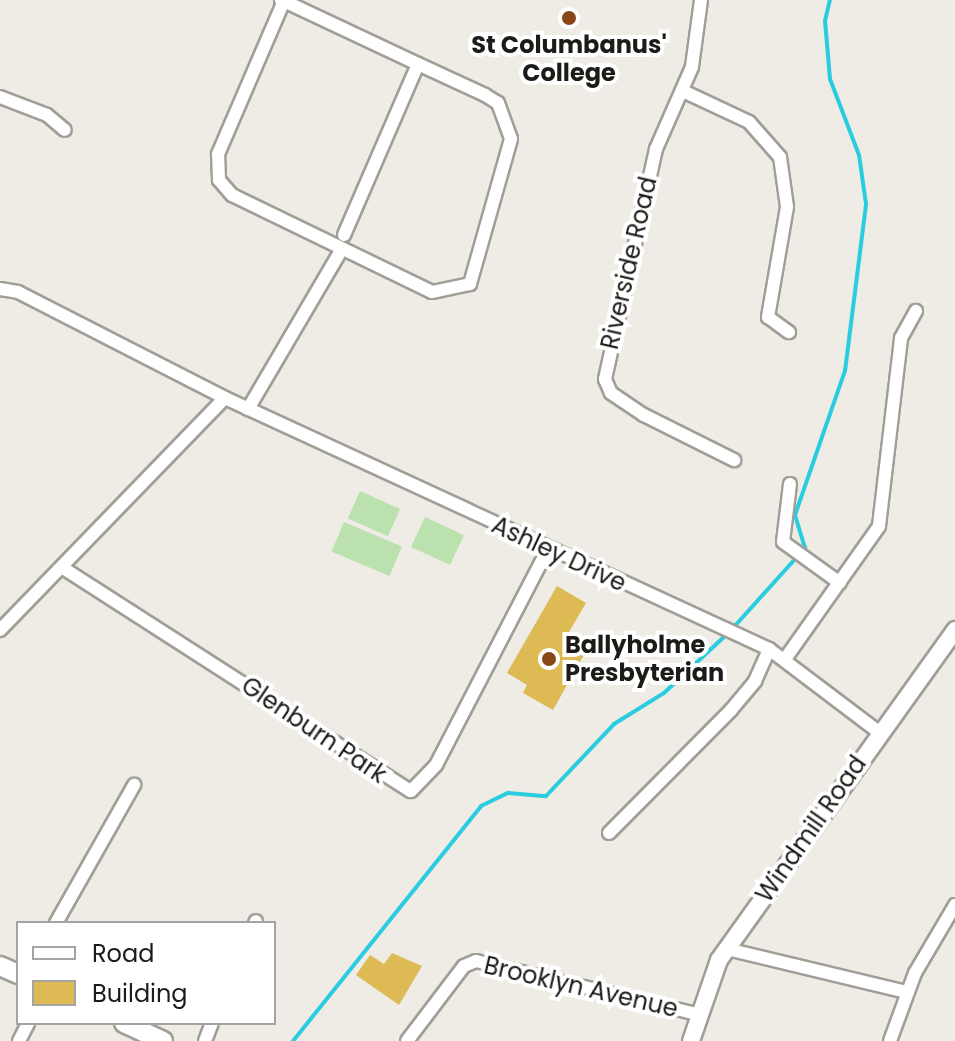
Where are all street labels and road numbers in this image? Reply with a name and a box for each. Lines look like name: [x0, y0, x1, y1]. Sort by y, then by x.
street label: Riverside Road: [595, 174, 663, 352]
street label: Ashley Drive: [487, 510, 631, 598]
street label: Glenburn Park: [236, 671, 392, 789]
street label: Windmill Road: [750, 750, 872, 908]
street label: Brooklyn Avenue: [481, 951, 681, 1023]

